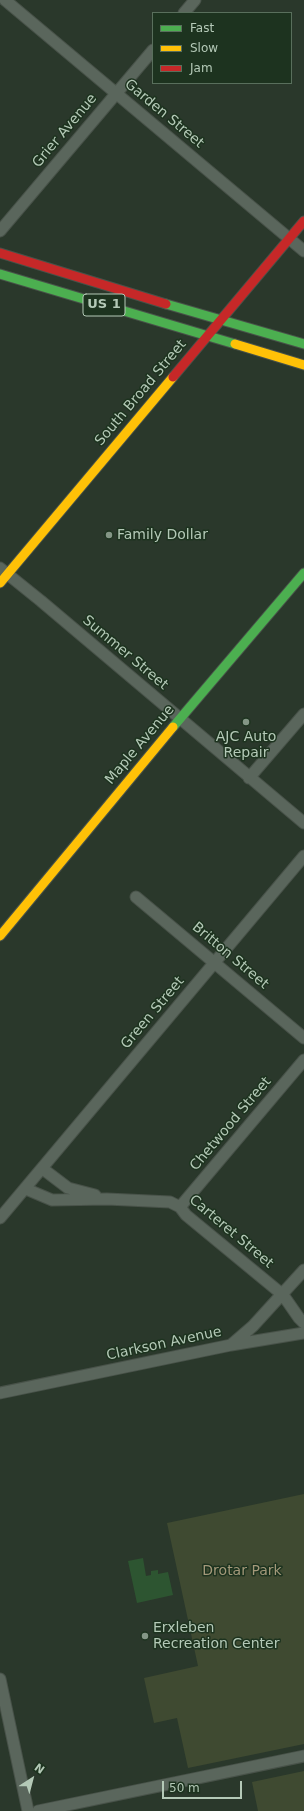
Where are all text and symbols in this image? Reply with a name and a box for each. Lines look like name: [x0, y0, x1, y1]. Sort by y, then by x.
legend: [152, 12, 292, 84]
text: Fast: [190, 21, 214, 35]
text: Slow: [190, 41, 218, 55]
text: Jam: [190, 61, 213, 75]
street label: Garden Street: [121, 76, 207, 152]
street label: Grier Avenue: [29, 91, 101, 171]
road number: US 1: [83, 294, 125, 316]
street label: South Broad Street: [92, 337, 190, 449]
place label: Family Dollar: [117, 527, 208, 543]
marker: Family Dollar: [104, 530, 114, 540]
street label: Summer Street: [79, 612, 171, 694]
street label: Maple Avenue: [102, 702, 178, 788]
marker: AJC Auto Repair: [241, 717, 251, 727]
place label: AJC Auto Repair: [216, 729, 276, 762]
street label: Britton Street: [188, 919, 272, 993]
street label: Green Street: [118, 973, 188, 1053]
street label: Chetwood Street: [187, 1074, 275, 1174]
street label: Carteret Street: [185, 1192, 277, 1272]
street label: Clarkson Avenue: [105, 1324, 223, 1364]
park label: Drotar Park: [202, 1563, 282, 1579]
place label: Erxleben Recreation Center: [153, 1620, 279, 1652]
marker: Erxleben Recreation Center: [140, 1631, 150, 1641]
north arrow: [12, 1759, 52, 1799]
text: N: [32, 1761, 47, 1777]
scale bar: [164, 1773, 244, 1799]
text: 50 m: [169, 1781, 200, 1795]

